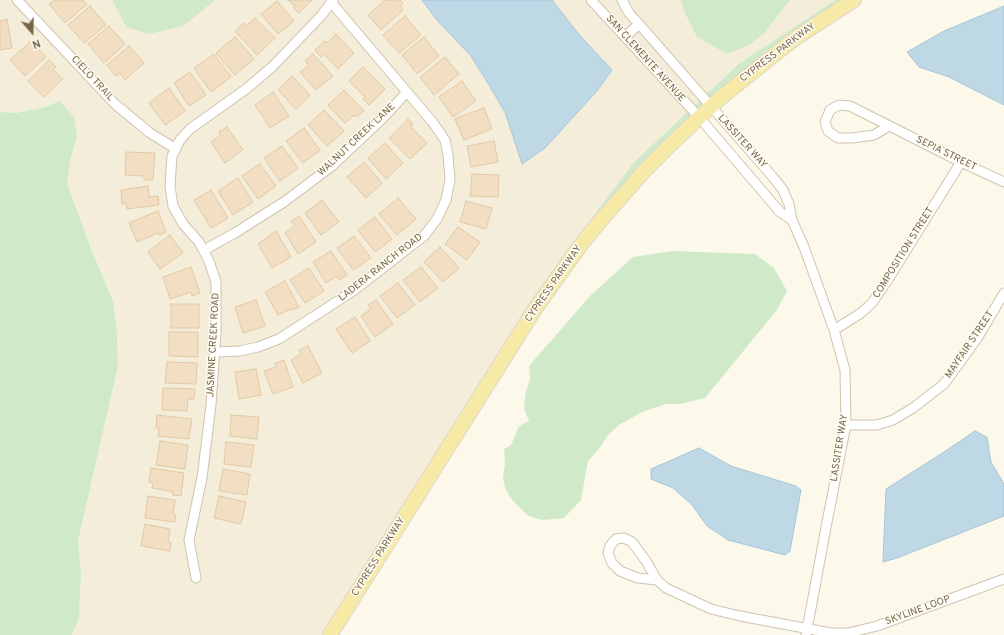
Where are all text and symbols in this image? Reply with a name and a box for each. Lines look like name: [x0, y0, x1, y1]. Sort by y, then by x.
north arrow: [12, 12, 52, 52]
street label: SAN CLEMENTE AVENUE: [603, 13, 687, 105]
street label: CYPRESS PARKWAY: [738, 21, 818, 85]
text: N: [30, 35, 42, 51]
street label: CIELO TRAIL: [68, 54, 116, 104]
street label: WALNUT CREEK LANE: [316, 101, 398, 179]
street label: LASSITER WAY: [715, 113, 769, 171]
street label: SEPIA STREET: [914, 134, 978, 174]
street label: COMPOSITION STREET: [871, 205, 937, 301]
street label: LADERA RANCH ROAD: [337, 231, 425, 305]
street label: CYPRESS PARKWAY: [523, 243, 585, 325]
street label: JASMINE CREEK ROAD: [205, 292, 223, 398]
street label: MAYFAIR STREET: [943, 309, 997, 381]
street label: LASSITER WAY: [829, 413, 851, 483]
street label: CYPRESS PARKWAY: [350, 515, 408, 599]
street label: SKYLINE LOOP: [884, 594, 952, 628]

